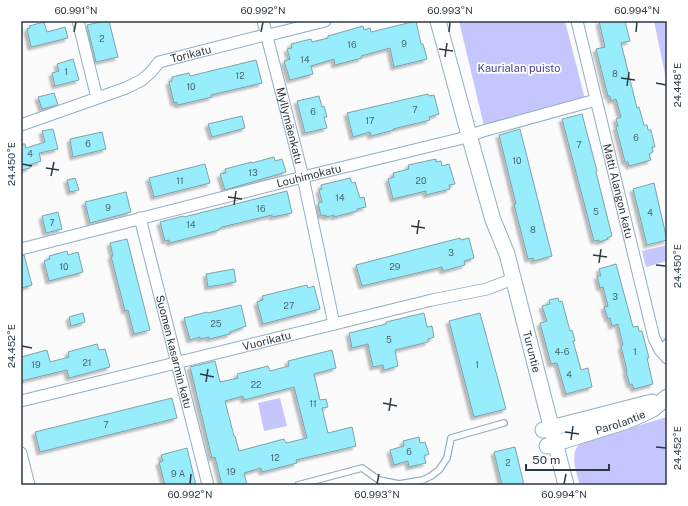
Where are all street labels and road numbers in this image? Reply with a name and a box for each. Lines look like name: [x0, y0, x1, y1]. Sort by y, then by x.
street label: Torikatu: [169, 43, 213, 65]
street label: Myllymäenkatu: [274, 86, 305, 165]
street label: Matti Alangon katu: [601, 142, 636, 240]
street label: Louhimokatu: [275, 162, 342, 190]
street label: Suomen kasarmin katu: [154, 294, 194, 410]
street label: Vuorikatu: [241, 329, 292, 352]
street label: Turuntie: [521, 330, 543, 374]
street label: Parolantie: [594, 408, 647, 437]

